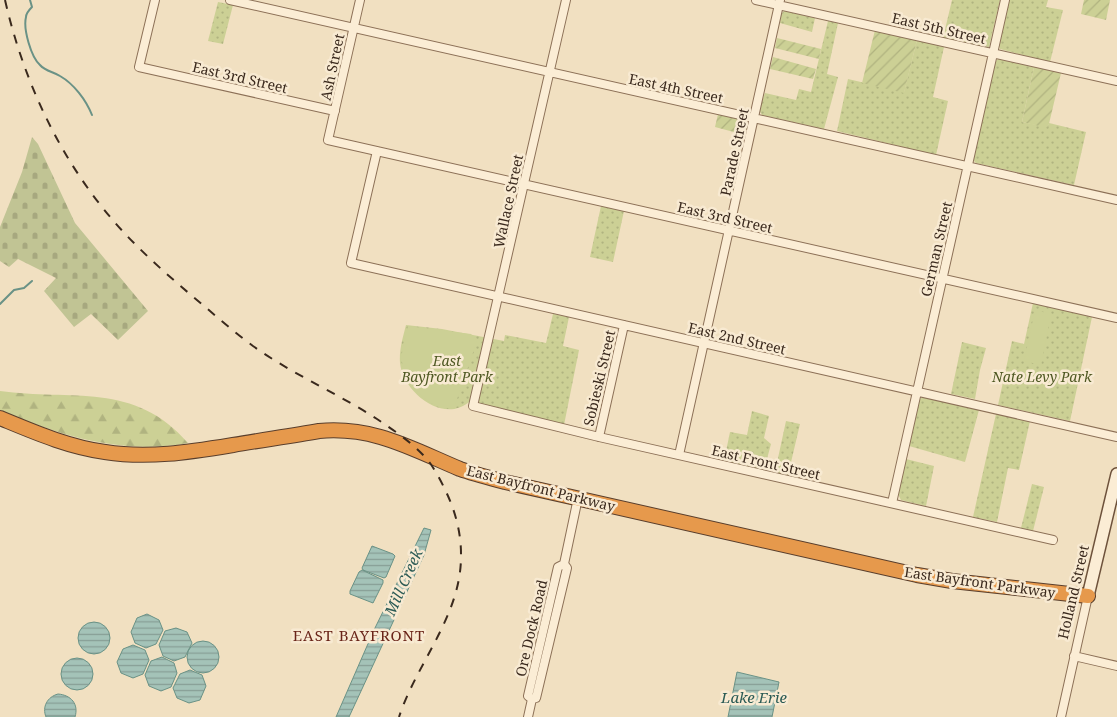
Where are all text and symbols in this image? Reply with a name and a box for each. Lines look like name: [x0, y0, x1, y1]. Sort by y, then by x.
street label: East 5th Street: [890, 8, 988, 48]
street label: Ash Street: [316, 32, 348, 102]
street label: East 3rd Street: [191, 57, 290, 97]
street label: East 4th Street: [627, 69, 725, 107]
street label: Parade Street: [715, 106, 753, 198]
street label: Wallace Street: [489, 152, 527, 250]
street label: East 3rd Street: [676, 197, 775, 237]
street label: German Street: [916, 200, 956, 298]
street label: East 2nd Street: [686, 318, 788, 358]
street label: Sobieski Street: [579, 328, 619, 428]
park label: East Bayfront Park: [400, 351, 494, 386]
park label: Nate Levy Park: [991, 367, 1093, 386]
street label: East Front Street: [710, 440, 822, 484]
street label: East Bayfront Parkway: [465, 460, 617, 516]
street label: Holland Street: [1053, 543, 1093, 641]
water label: Mill Creek: [379, 545, 427, 619]
street label: East Bayfront Parkway: [903, 562, 1057, 602]
street label: Ore Dock Road: [511, 577, 551, 678]
district label: EAST BAYFRONT: [293, 625, 425, 645]
water label: Lake Erie: [720, 687, 788, 707]

